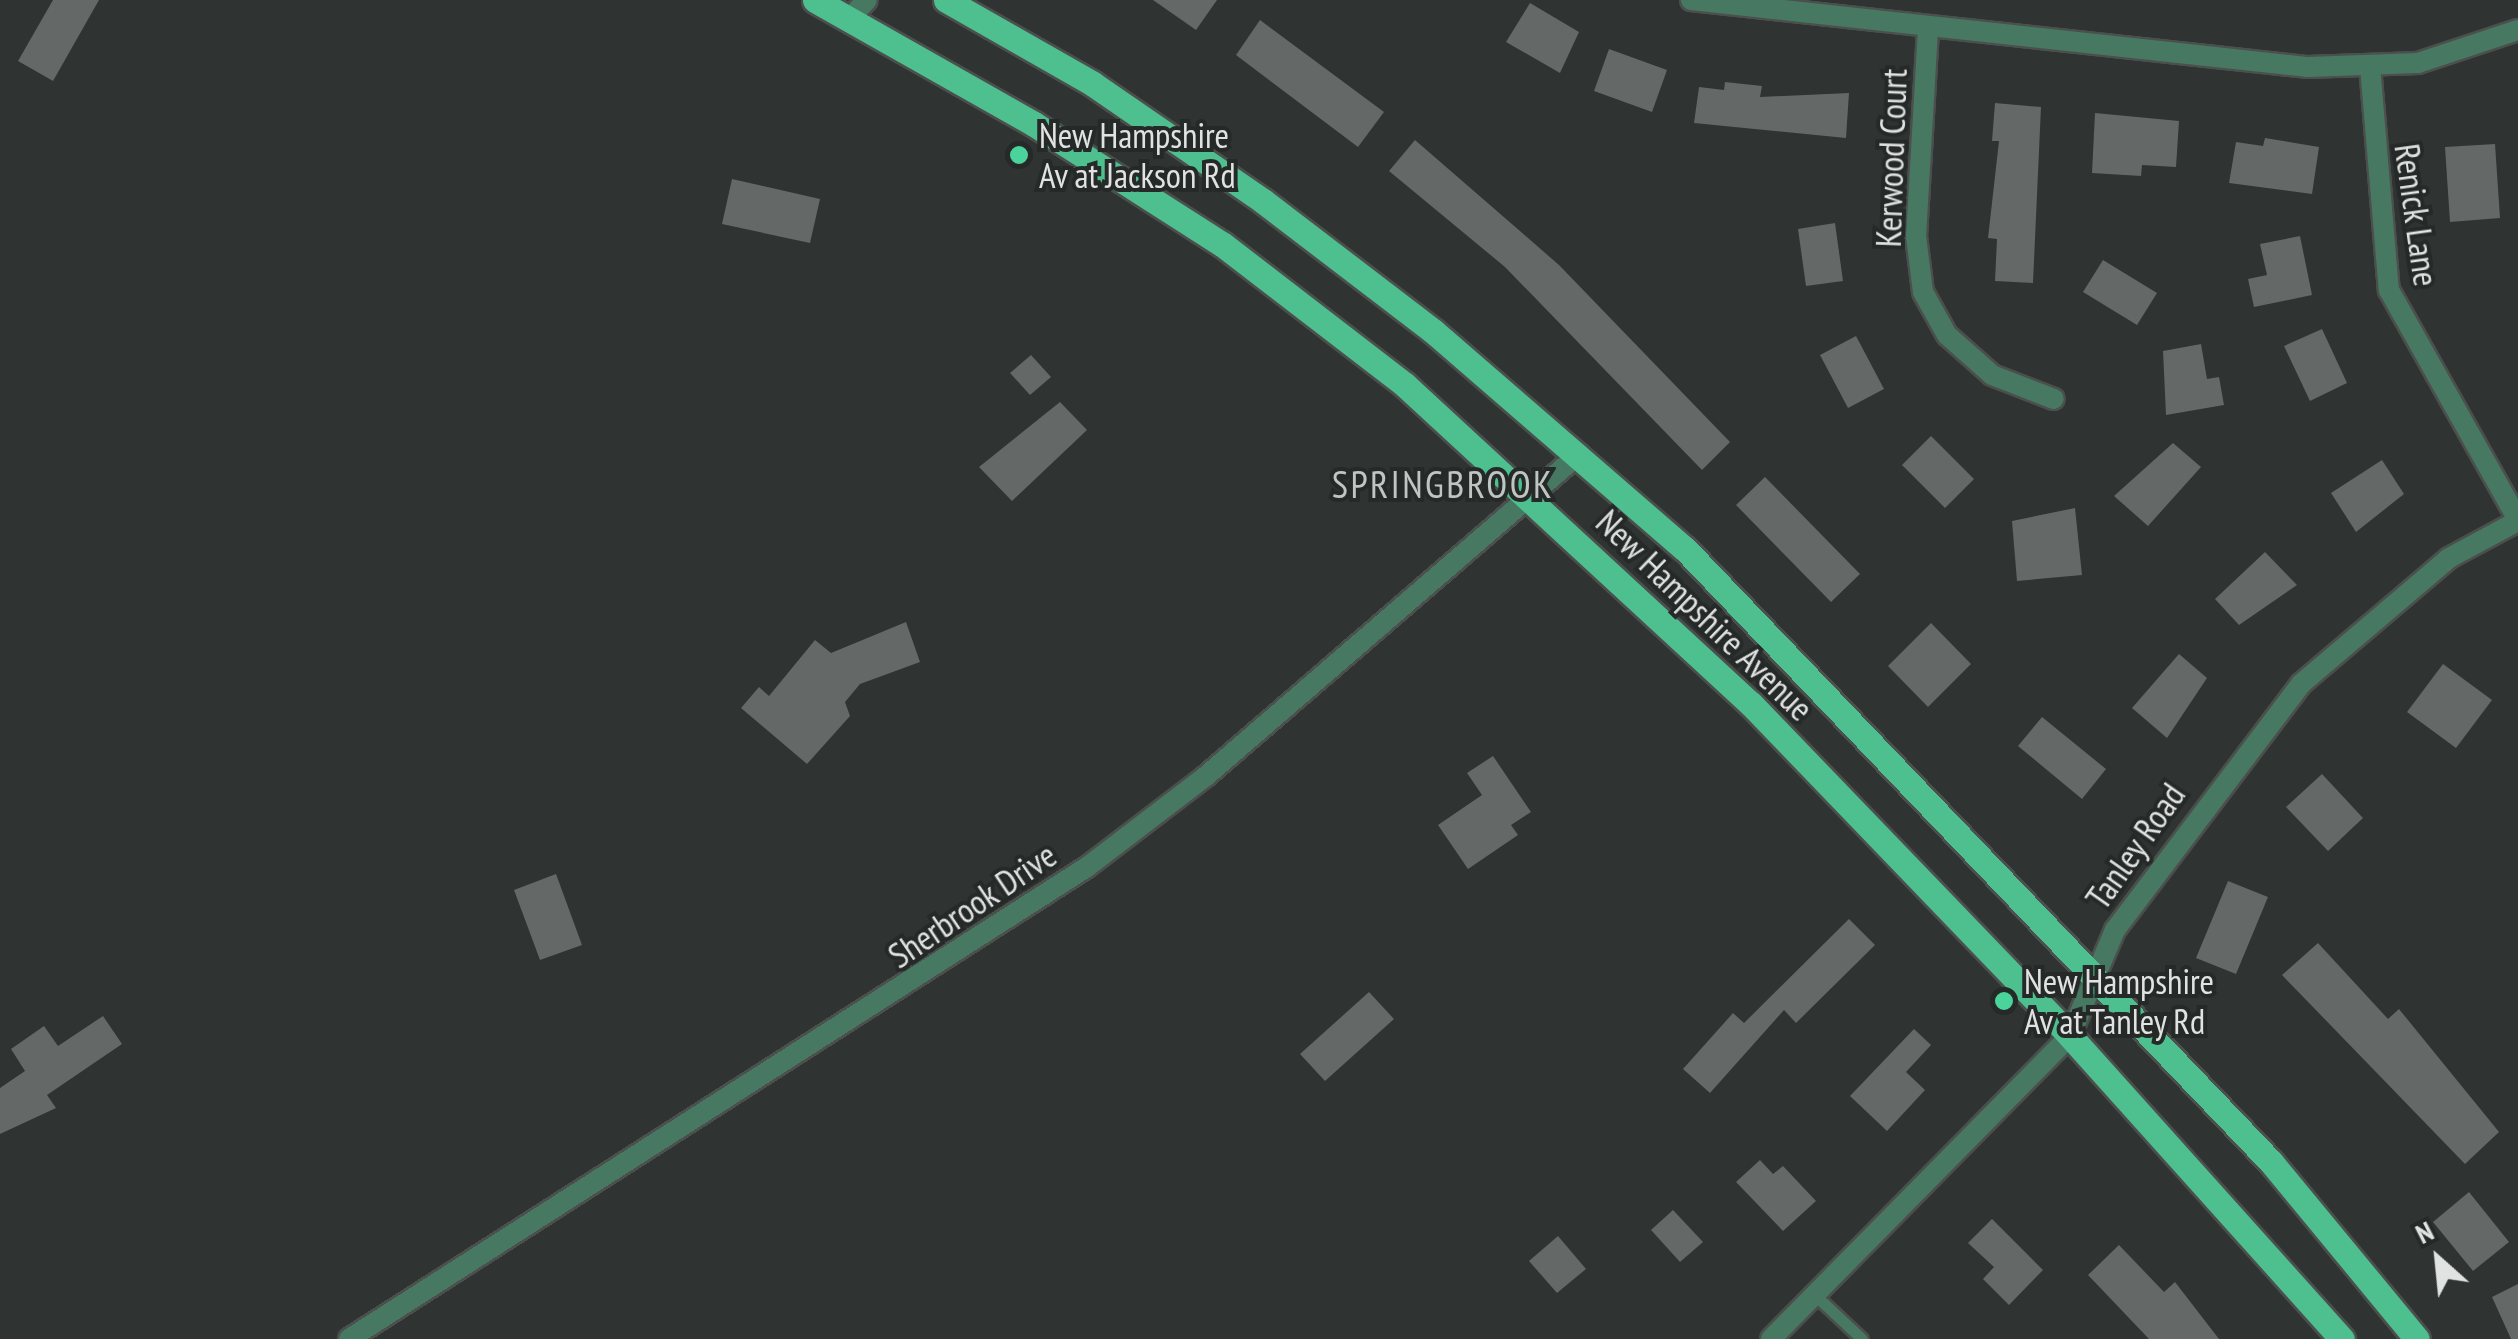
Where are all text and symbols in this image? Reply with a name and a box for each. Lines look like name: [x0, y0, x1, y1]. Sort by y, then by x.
street label: Kerwood Court: [1867, 68, 1915, 248]
place label: New Hampshire Av at Jackson Rd: [1039, 114, 1237, 196]
street label: Renick Lane: [2386, 141, 2448, 289]
marker: New Hampshire Av at Jackson Rd: [1008, 144, 1030, 166]
district label: SPRINGBROOK: [1332, 461, 1554, 507]
street label: New Hampshire Avenue: [1587, 500, 1823, 730]
street label: Tanley Road: [2076, 775, 2194, 917]
street label: Sherbrook Drive: [880, 833, 1064, 977]
place label: New Hampshire Av at Tanley Rd: [2024, 960, 2215, 1042]
marker: New Hampshire Av at Tanley Rd: [1993, 990, 2015, 1012]
north arrow: [2388, 1209, 2488, 1309]
text: N: [2409, 1212, 2439, 1252]

